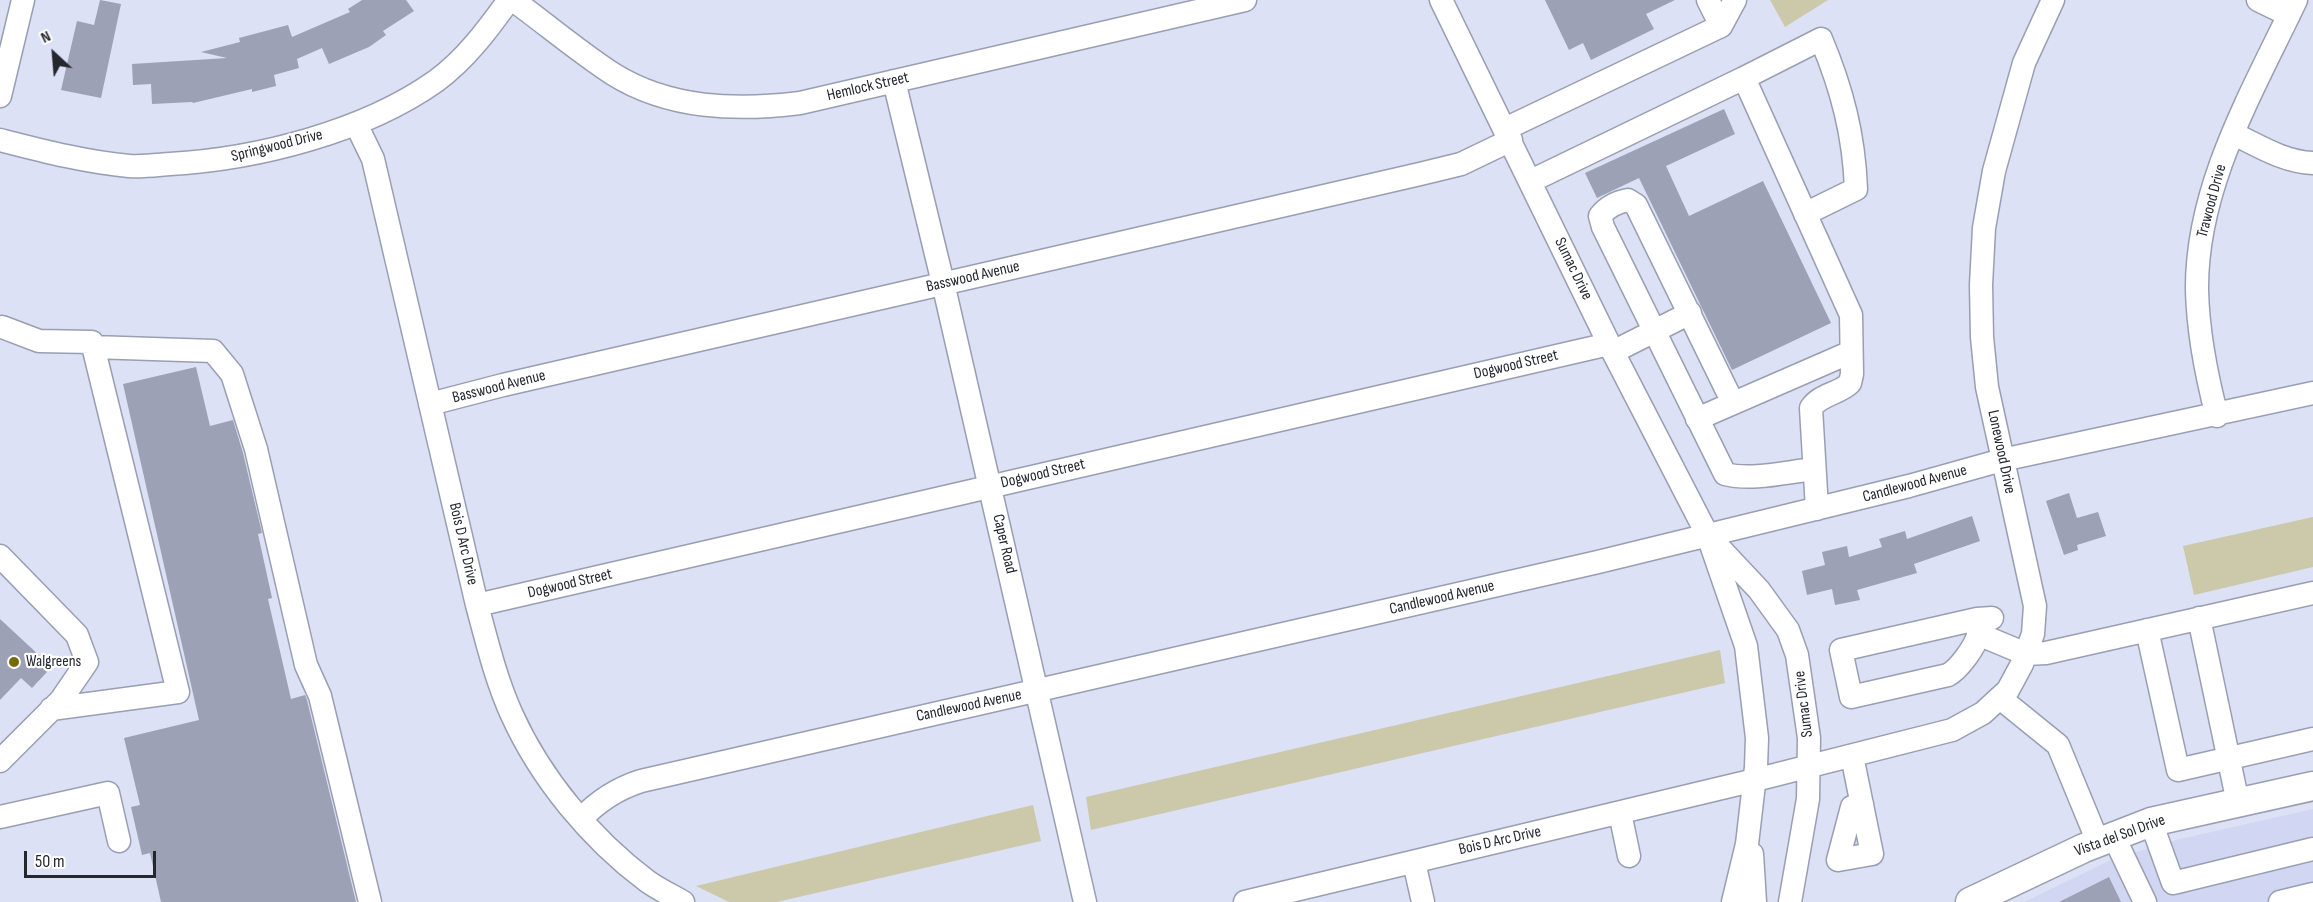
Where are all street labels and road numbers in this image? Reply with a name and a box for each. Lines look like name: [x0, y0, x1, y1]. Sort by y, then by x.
street label: Hemlock Street: [825, 68, 911, 106]
street label: Springwood Drive: [229, 125, 325, 167]
street label: Trawood Drive: [2193, 162, 2231, 240]
street label: Sumac Drive: [1550, 235, 1596, 303]
street label: Basswood Avenue: [924, 257, 1022, 297]
street label: Dogwood Street: [1472, 346, 1560, 384]
street label: Basswood Avenue: [450, 366, 548, 408]
street label: Lonewood Drive: [1983, 408, 2019, 496]
street label: Dogwood Street: [999, 455, 1087, 493]
street label: Candlewood Avenue: [1861, 461, 1969, 507]
street label: Bois D Arc Drive: [444, 501, 482, 587]
street label: Caper Road: [988, 512, 1020, 576]
street label: Dogwood Street: [526, 565, 614, 603]
street label: Candlewood Avenue: [1388, 577, 1496, 619]
street label: Sumac Drive: [1790, 670, 1818, 738]
street label: Candlewood Avenue: [915, 685, 1023, 727]
street label: Vista del Sol Drive: [2072, 811, 2168, 861]
street label: Bois D Arc Drive: [1457, 822, 1543, 860]

